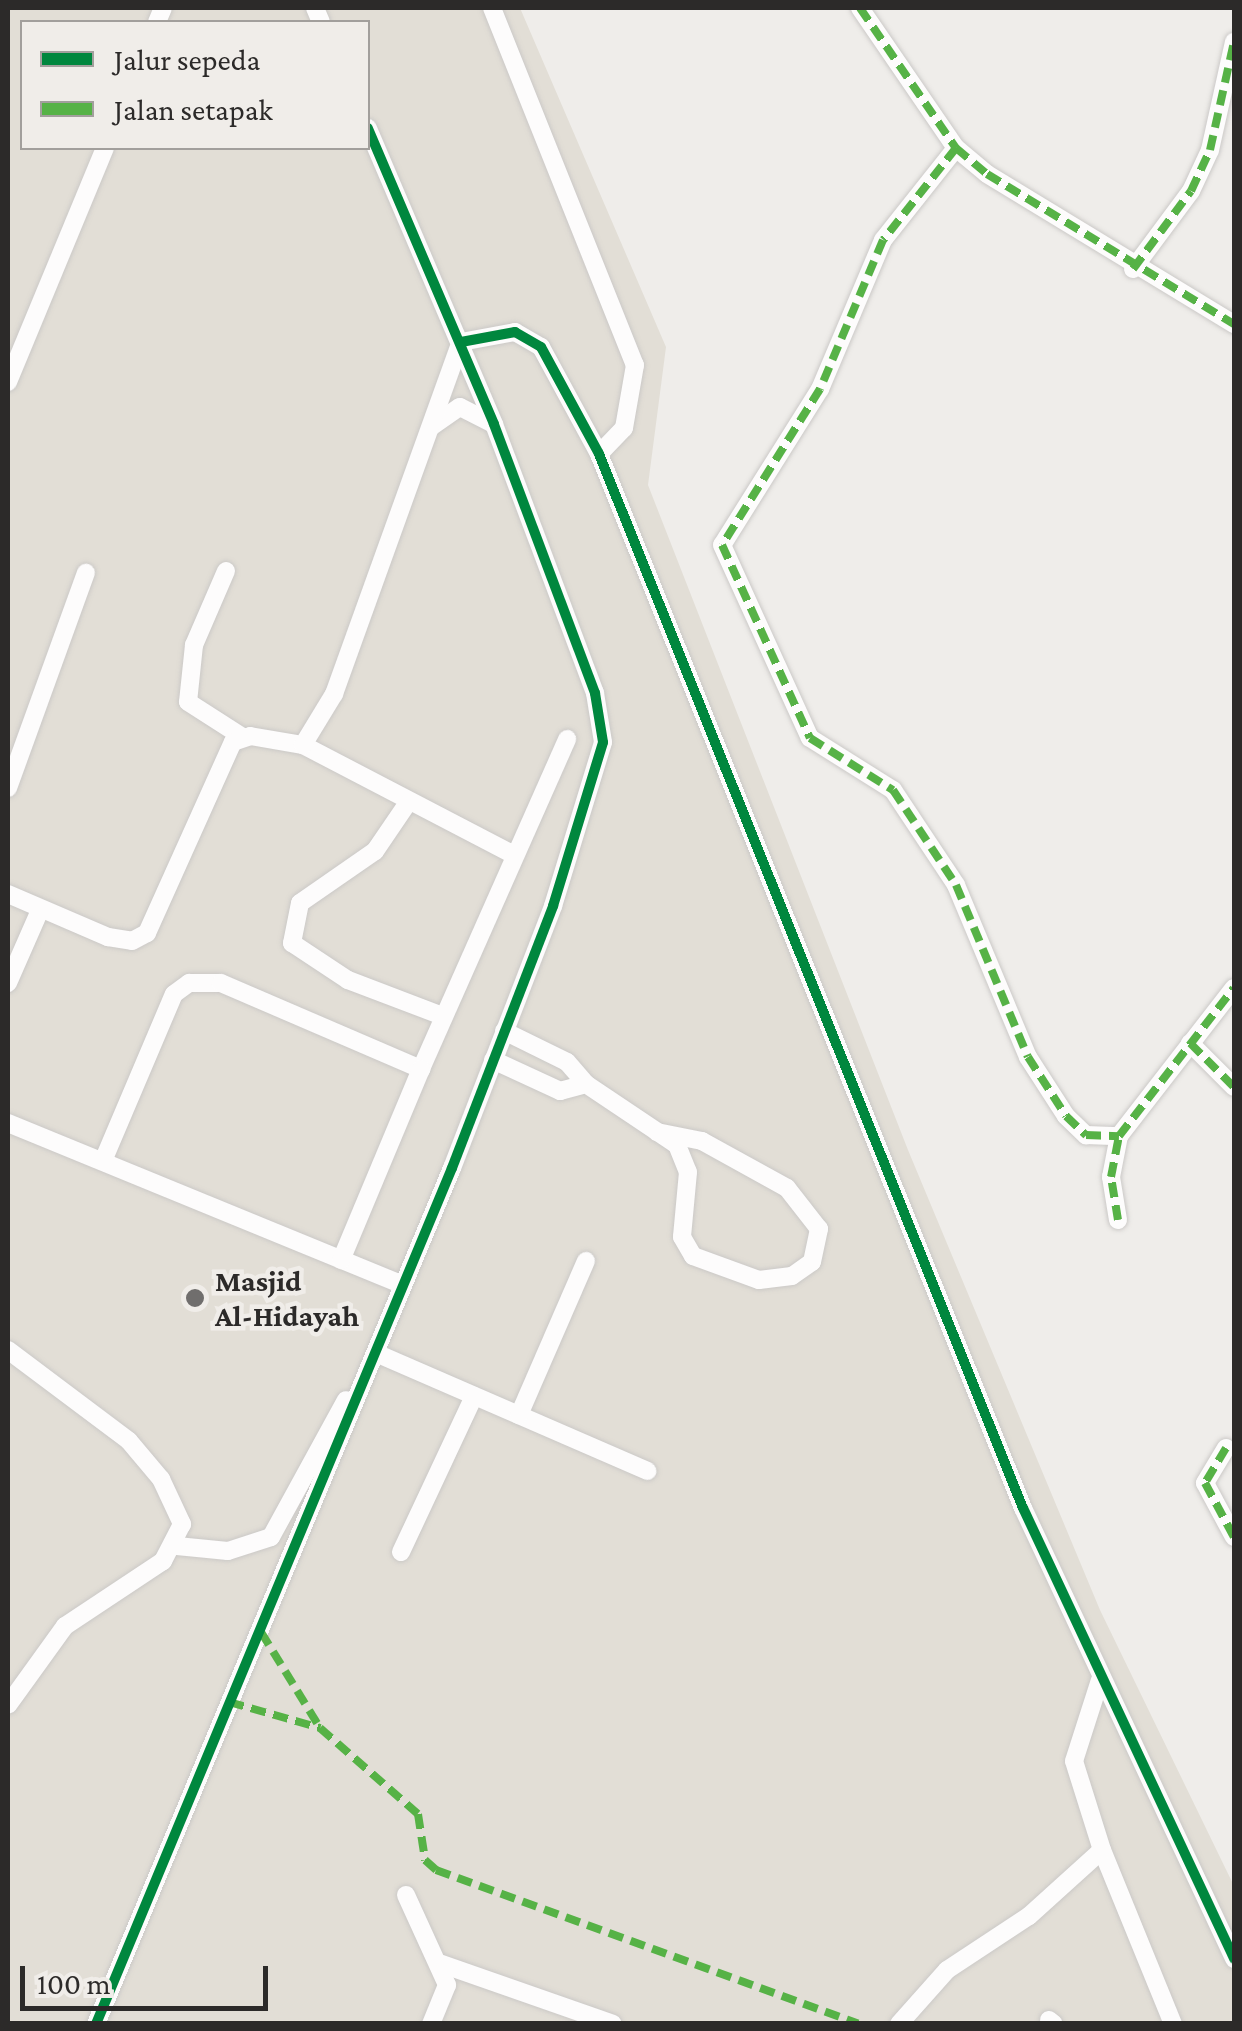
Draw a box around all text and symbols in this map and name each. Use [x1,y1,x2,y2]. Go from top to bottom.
legend [20,20,370,150]
text: Jalur sepeda [114,43,260,76]
text: Jalan setapak [114,93,273,126]
place label: Masjid Al-Hidayah [215,1263,359,1334]
marker: Masjid Al-Hidayah [184,1287,206,1309]
scale bar [25,1946,272,2008]
text: 100 m [37,1967,111,2000]

